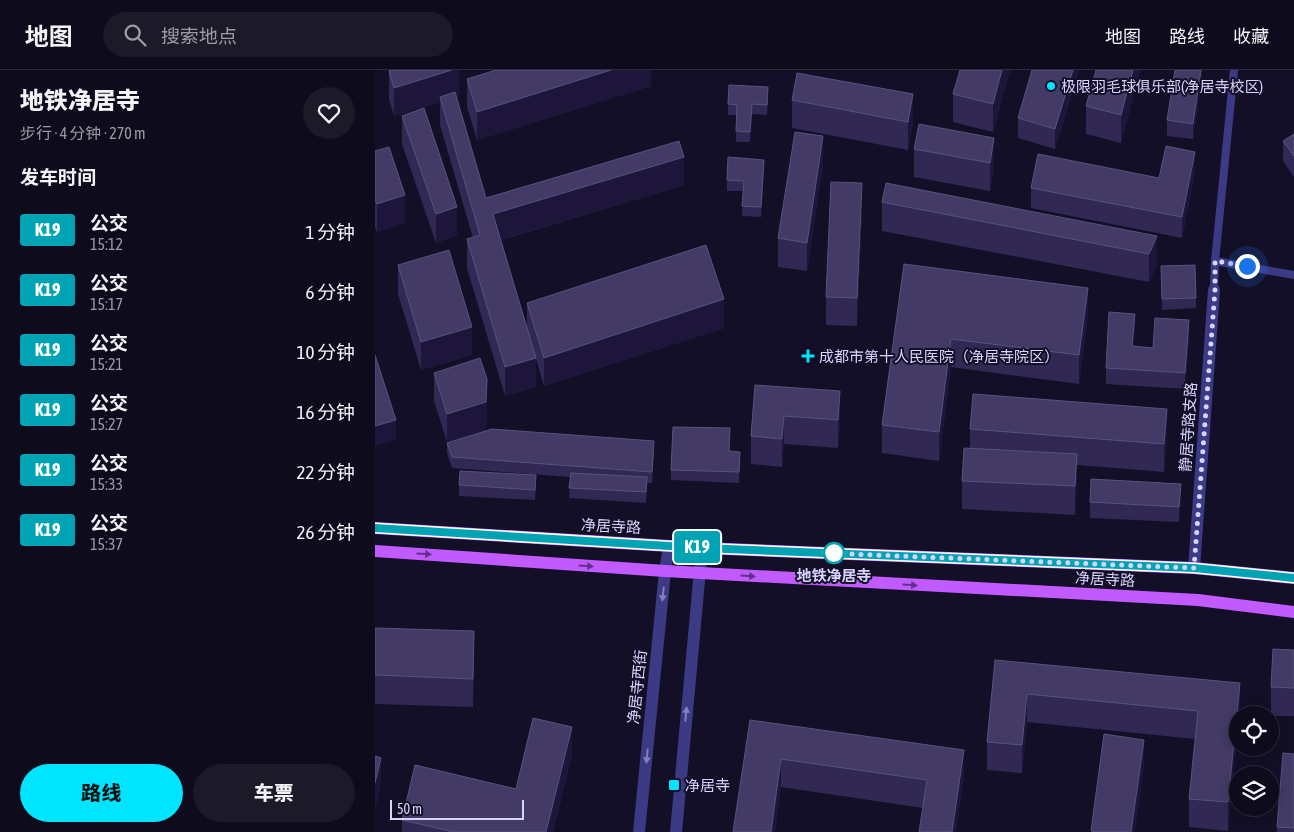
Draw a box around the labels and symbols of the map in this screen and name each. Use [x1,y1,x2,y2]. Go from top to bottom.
place label: 极限羽毛球俱乐部(净居寺校区) [1061,78,1263,95]
marker: 极限羽毛球俱乐部(净居寺校区) [1045,80,1057,92]
your location [1235,254,1260,279]
place label: 成都市第十人民医院（净居寺院区） [819,348,1059,365]
marker: 成都市第十人民医院（净居寺院区） [801,349,815,363]
street label: 静居寺路支路 [1176,382,1200,472]
street label: 净居寺路 [581,516,641,536]
line badge: K19 [668,531,726,563]
marker: 地铁净居寺 [823,542,845,564]
one-way arrow [416,551,432,559]
one-way arrow [578,562,594,570]
place label: 地铁净居寺 [796,567,872,584]
street label: 净居寺路 [1075,569,1135,589]
one-way arrow [740,572,756,580]
one-way arrow [902,581,918,589]
one-way arrow [659,586,667,602]
street label: 净居寺西街 [625,649,649,725]
one-way arrow [682,705,690,721]
one-way arrow [642,748,650,764]
place label: 净居寺 [685,777,730,794]
marker: 净居寺 [667,778,681,792]
scale bar [390,797,524,820]

